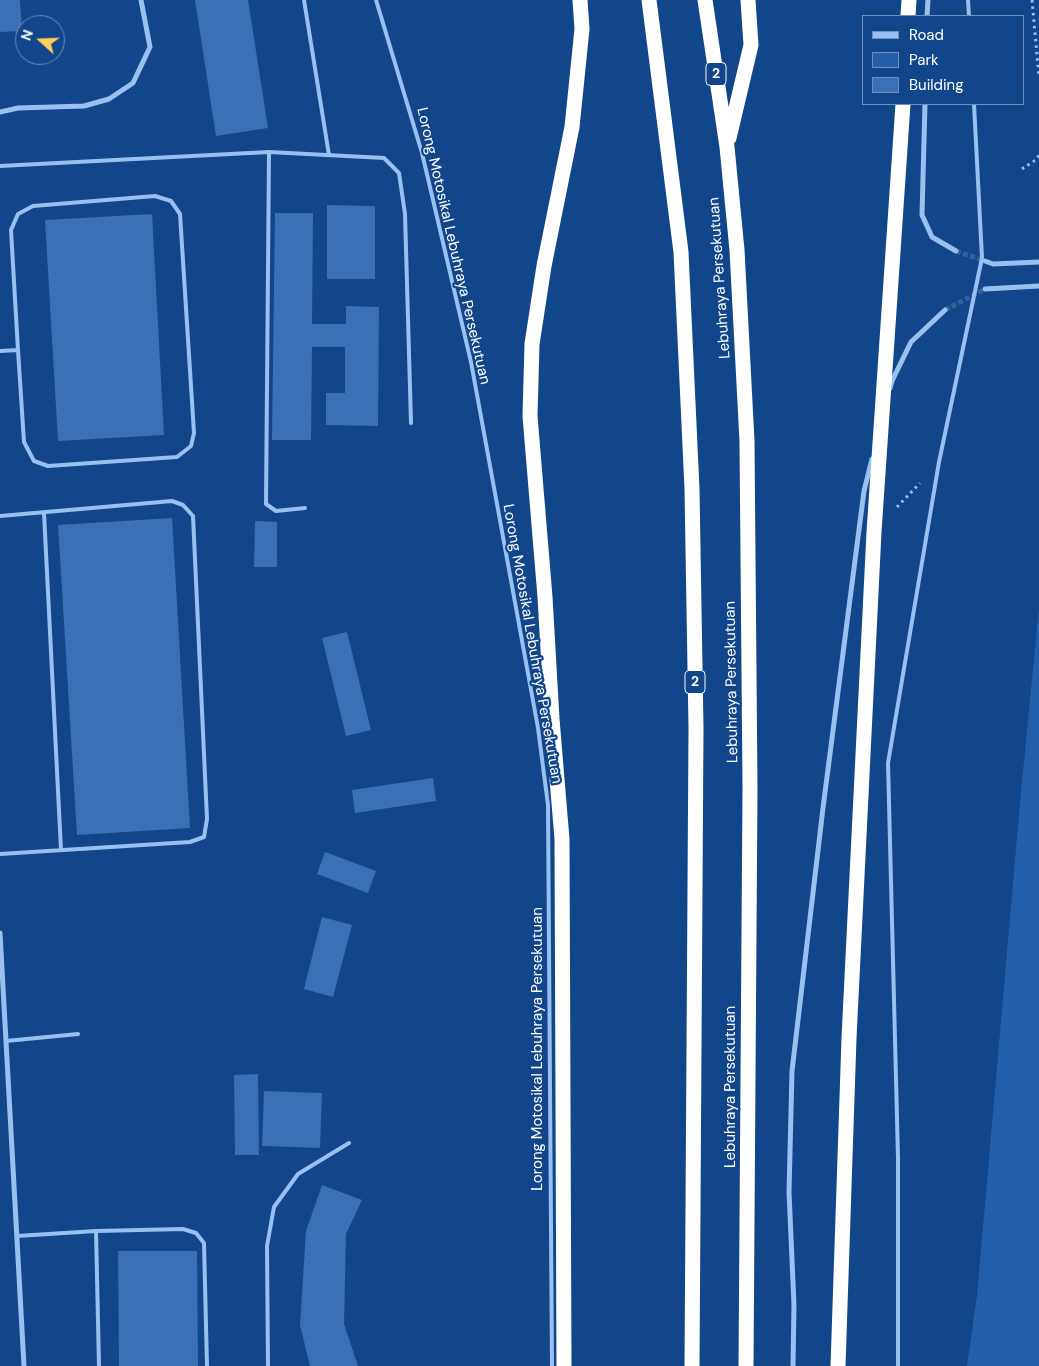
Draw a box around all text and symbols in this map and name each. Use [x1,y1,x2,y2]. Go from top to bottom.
north arrow [15,15,65,65]
legend [862,15,1024,105]
text: Road [909,25,944,45]
text: N [17,27,37,43]
text: Park [909,50,939,70]
road number: 2 [706,62,726,86]
text: Building [909,75,964,95]
street label: Lorong Motosikal Lebuhraya Persekutuan [412,106,494,386]
street label: Lebuhraya Persekutuan [705,197,735,359]
street label: Lorong Motosikal Lebuhraya Persekutuan [499,503,565,785]
street label: Lebuhraya Persekutuan [722,601,742,763]
road number: 2 [685,670,705,694]
street label: Lorong Motosikal Lebuhraya Persekutuan [529,907,547,1191]
street label: Lebuhraya Persekutuan [722,1006,740,1168]

